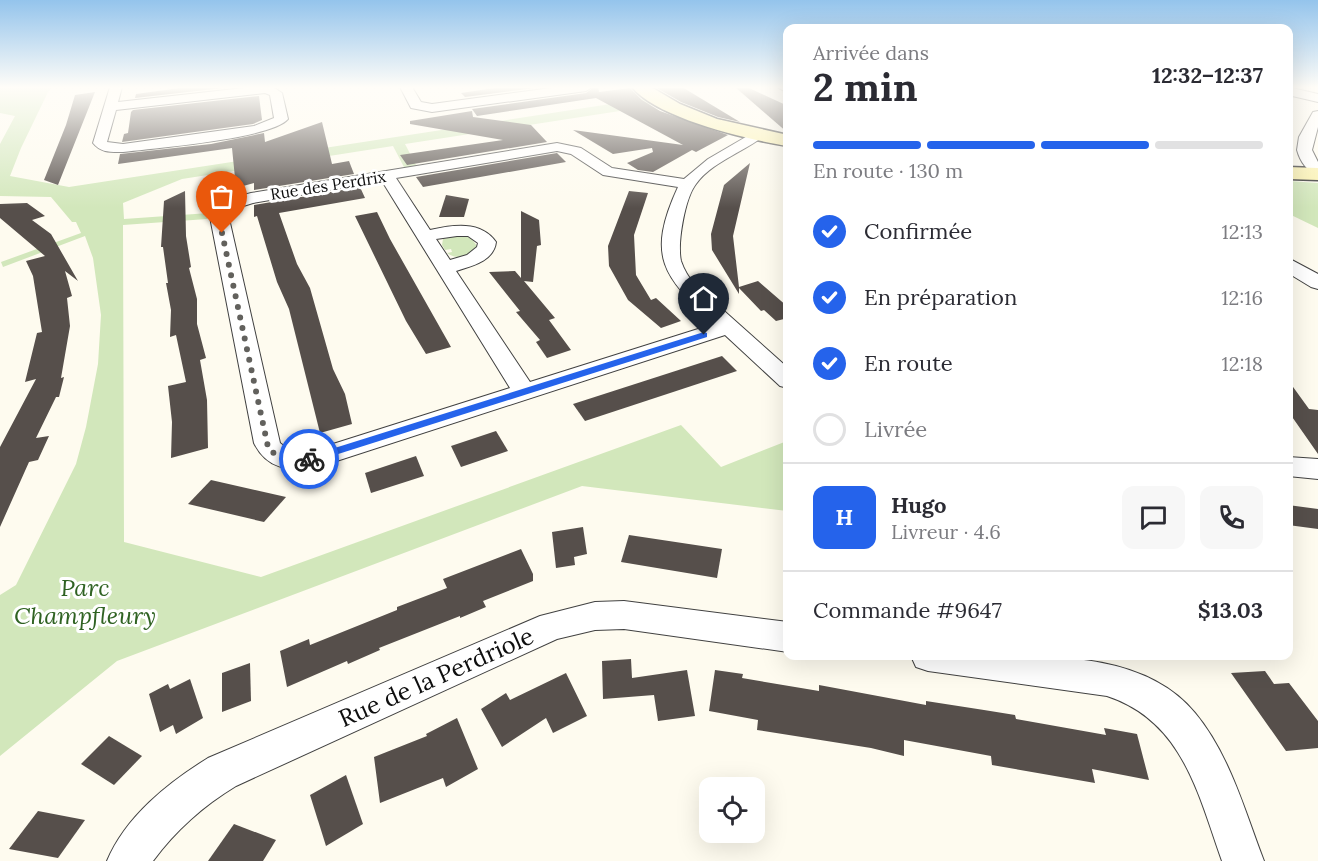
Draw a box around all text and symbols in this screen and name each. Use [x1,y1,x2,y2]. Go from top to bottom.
text: Arrivée dans [813,40,929,65]
text: 12:32–12:37 [1152,61,1263,89]
text: 2 min [813,62,918,112]
text: En route · 130 m [813,158,963,183]
street label: Rue des Perdrix [269,166,388,204]
pin [196,171,247,233]
icon: bag [205,180,238,213]
icon: check [813,215,846,248]
text: Confirmée [864,217,972,245]
text: 12:13 [1222,219,1263,244]
pin [678,273,729,335]
icon: check [813,281,846,314]
icon: home [687,282,720,315]
text: En préparation [864,283,1017,311]
text: 12:16 [1221,285,1263,310]
icon: check [813,347,846,380]
text: En route [864,349,953,377]
text: 12:18 [1221,351,1263,376]
text: Livrée [864,415,927,443]
courier [279,429,339,489]
icon: bike [293,443,326,476]
button: chat [1122,486,1185,549]
button: phone [1200,486,1263,549]
text: Hugo [891,491,946,519]
text: H [836,503,853,531]
text: Livreur · 4.6 [891,519,1001,544]
park label: Parc Champfleury [14,572,156,631]
text: Commande #9647 [813,596,1002,624]
text: $13.03 [1198,596,1263,624]
street label: Rue de la Perdriole [334,620,538,734]
map controls [699,777,765,843]
button: locate [699,777,765,843]

